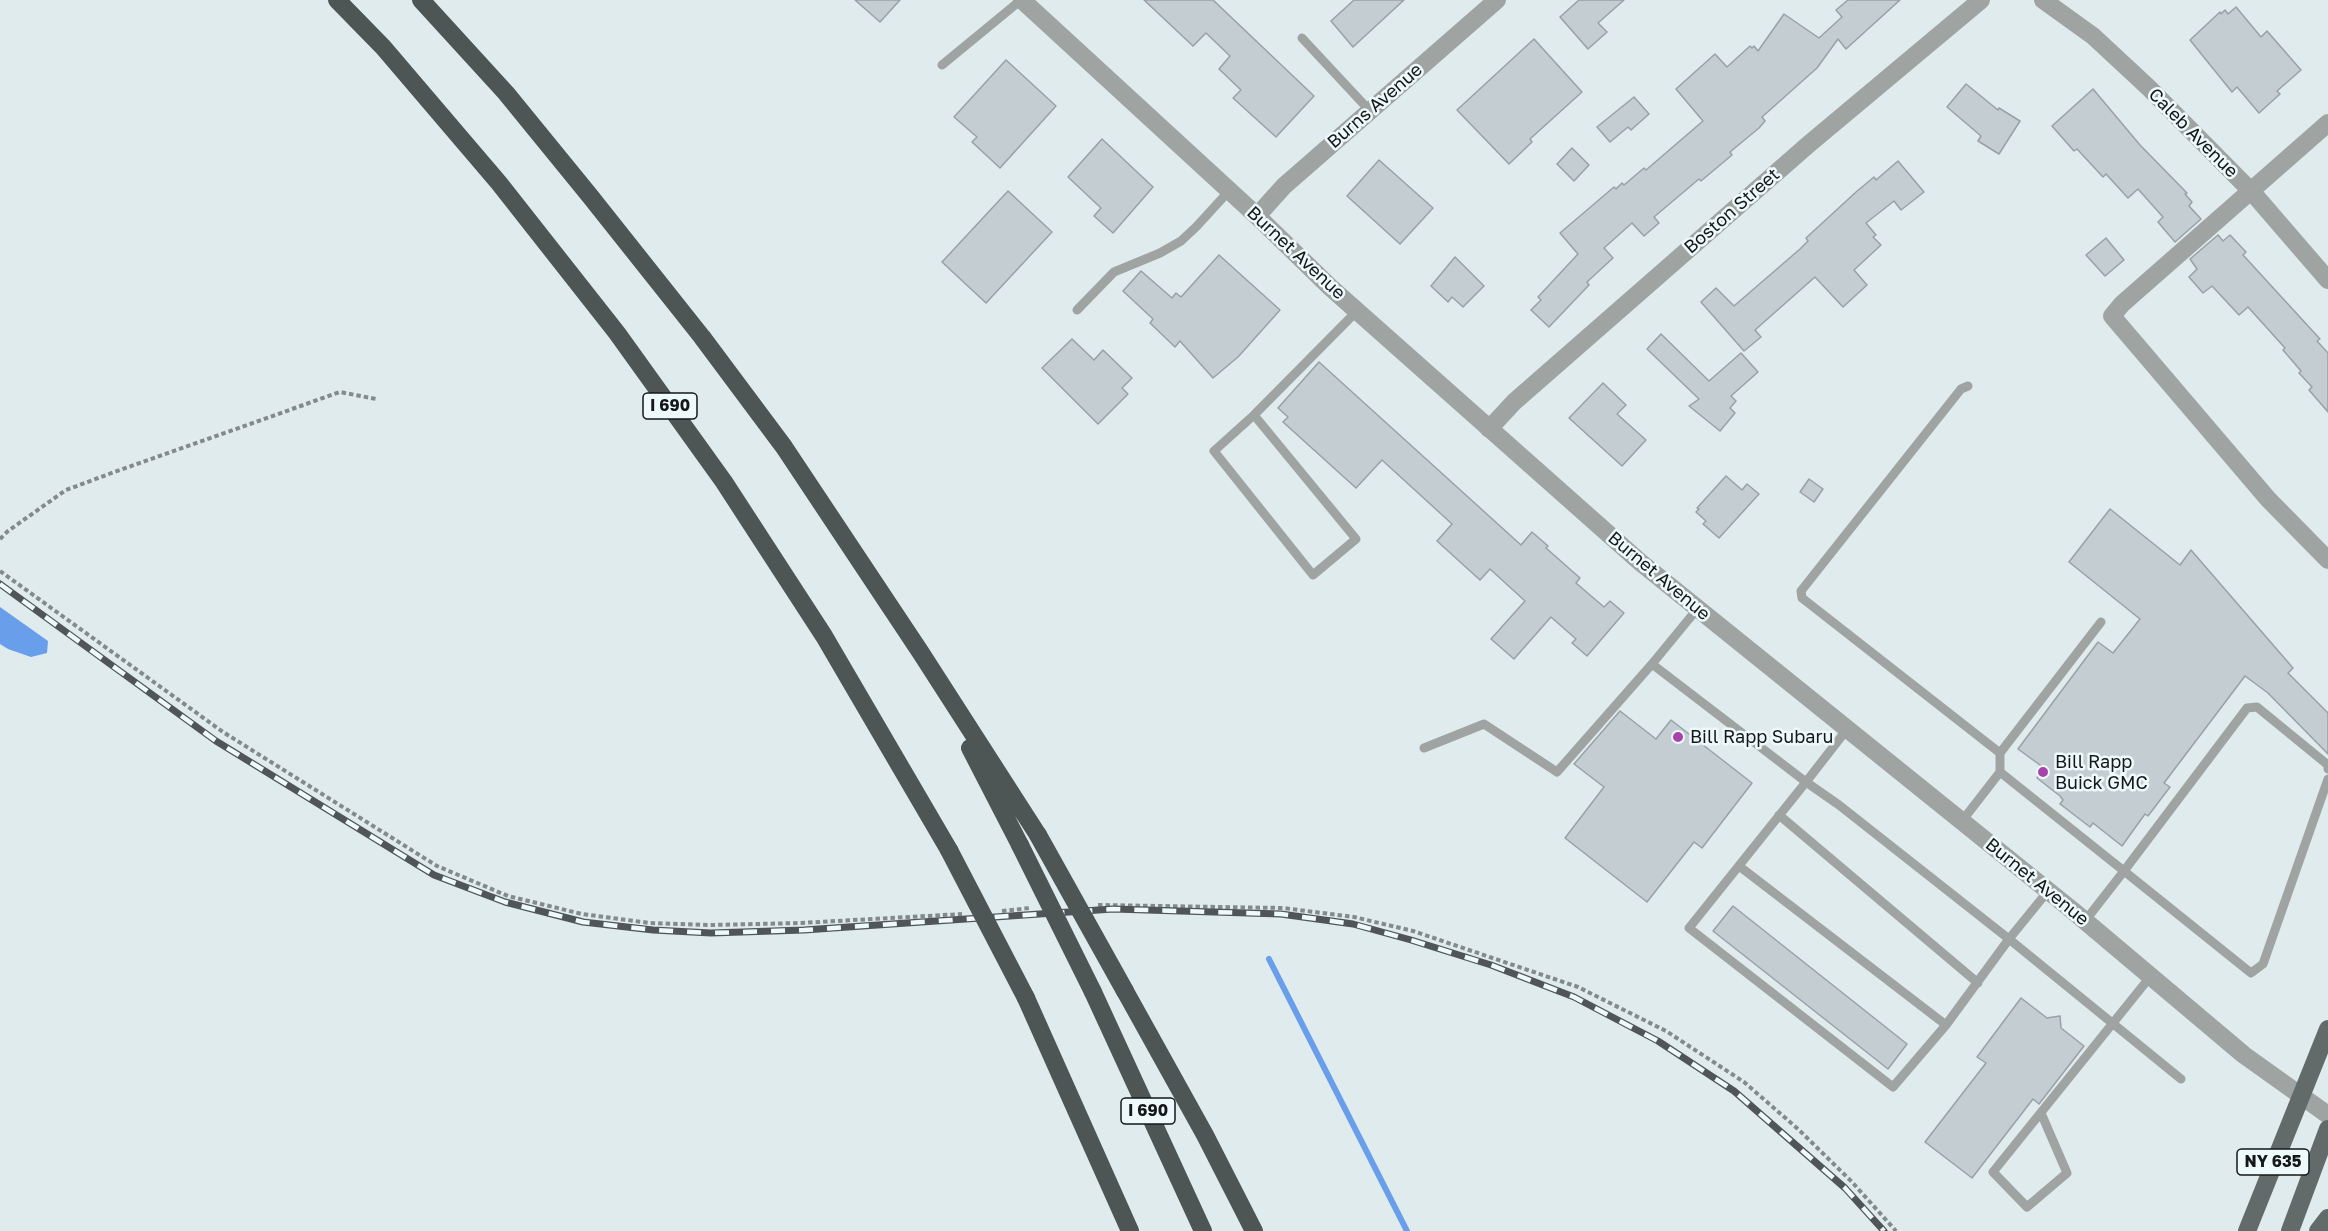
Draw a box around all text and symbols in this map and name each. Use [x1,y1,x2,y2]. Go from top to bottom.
street label: Burns Avenue [1323,59,1427,153]
street label: Caleb Avenue [2144,84,2242,182]
street label: Boston Street [1680,164,1784,258]
street label: Burnet Avenue [1242,202,1350,304]
road number: I 690 [643,393,697,419]
street label: Burnet Avenue [1604,527,1714,625]
place label: Bill Rapp Subaru [1690,726,1833,748]
marker: Bill Rapp Subaru [1671,730,1685,744]
place label: Bill Rapp Buick GMC [2055,751,2148,794]
marker: Bill Rapp Buick GMC [2036,765,2050,779]
street label: Burnet Avenue [1981,834,2093,930]
road number: I 690 [1121,1098,1175,1124]
road number: NY 635 [2237,1149,2309,1175]

